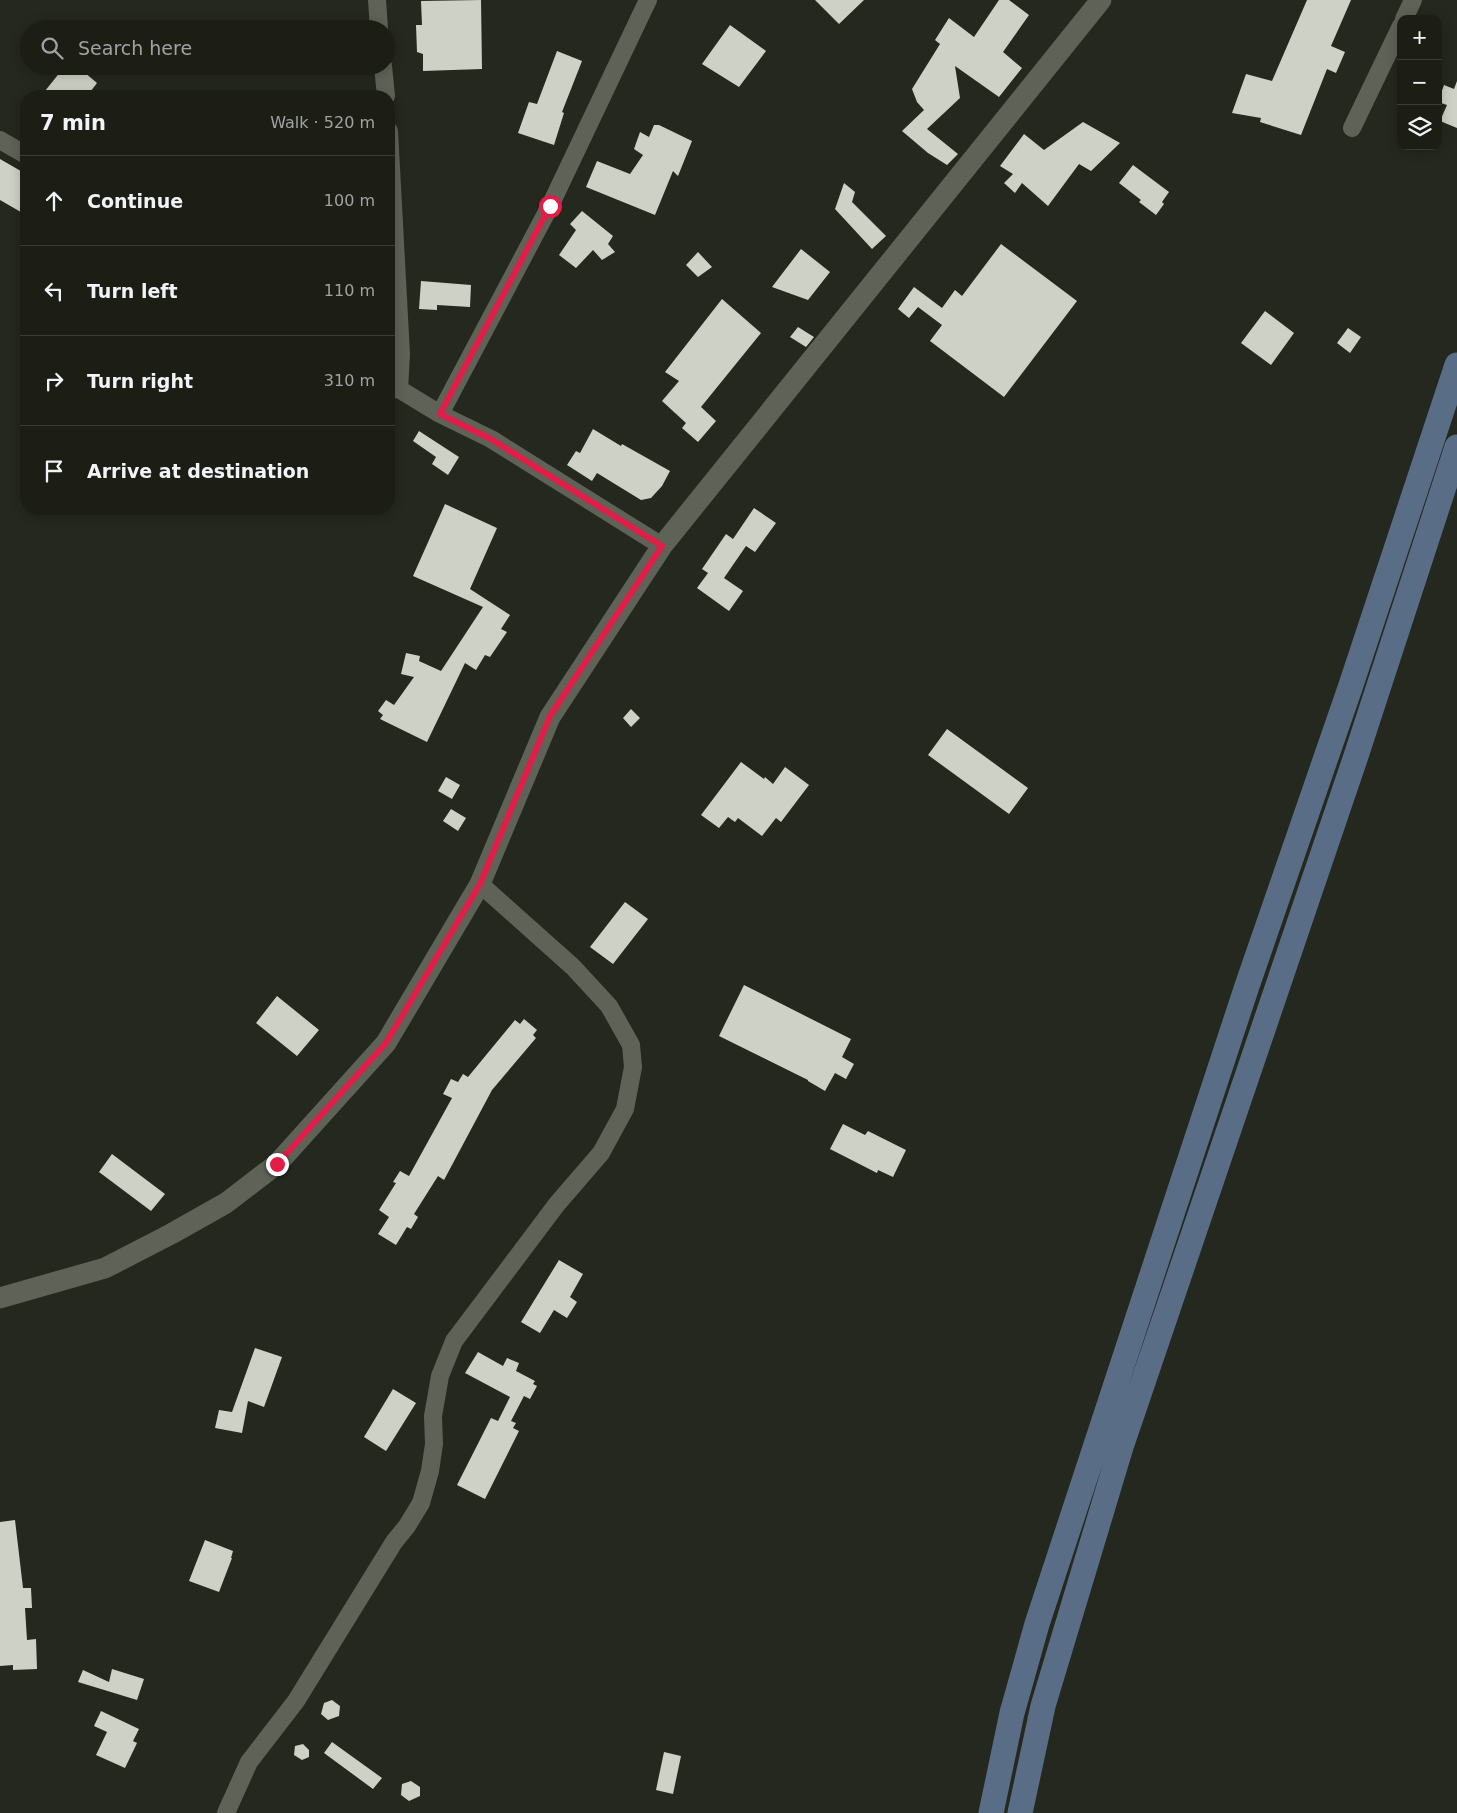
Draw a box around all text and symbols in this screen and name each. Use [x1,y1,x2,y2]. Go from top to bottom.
map controls [1397,15,1442,150]
button: + [1397,15,1442,60]
search box [20,20,395,75]
icon: search [38,34,66,62]
text: Search here [78,37,192,59]
button: − [1397,60,1442,105]
button: layers [1397,105,1442,150]
text: 7 min [40,111,106,135]
text: Walk · 520 m [270,113,375,132]
icon: ahead [40,187,68,215]
text: Continue [87,190,183,212]
text: 100 m [324,191,375,210]
route start [539,195,562,218]
icon: left [40,277,68,305]
text: Turn left [87,280,178,302]
text: 110 m [324,281,375,300]
icon: right [40,367,68,395]
text: Turn right [87,370,193,392]
text: 310 m [324,371,375,390]
icon: arrive [40,457,68,485]
text: Arrive at destination [87,460,309,482]
route end [266,1153,289,1176]

